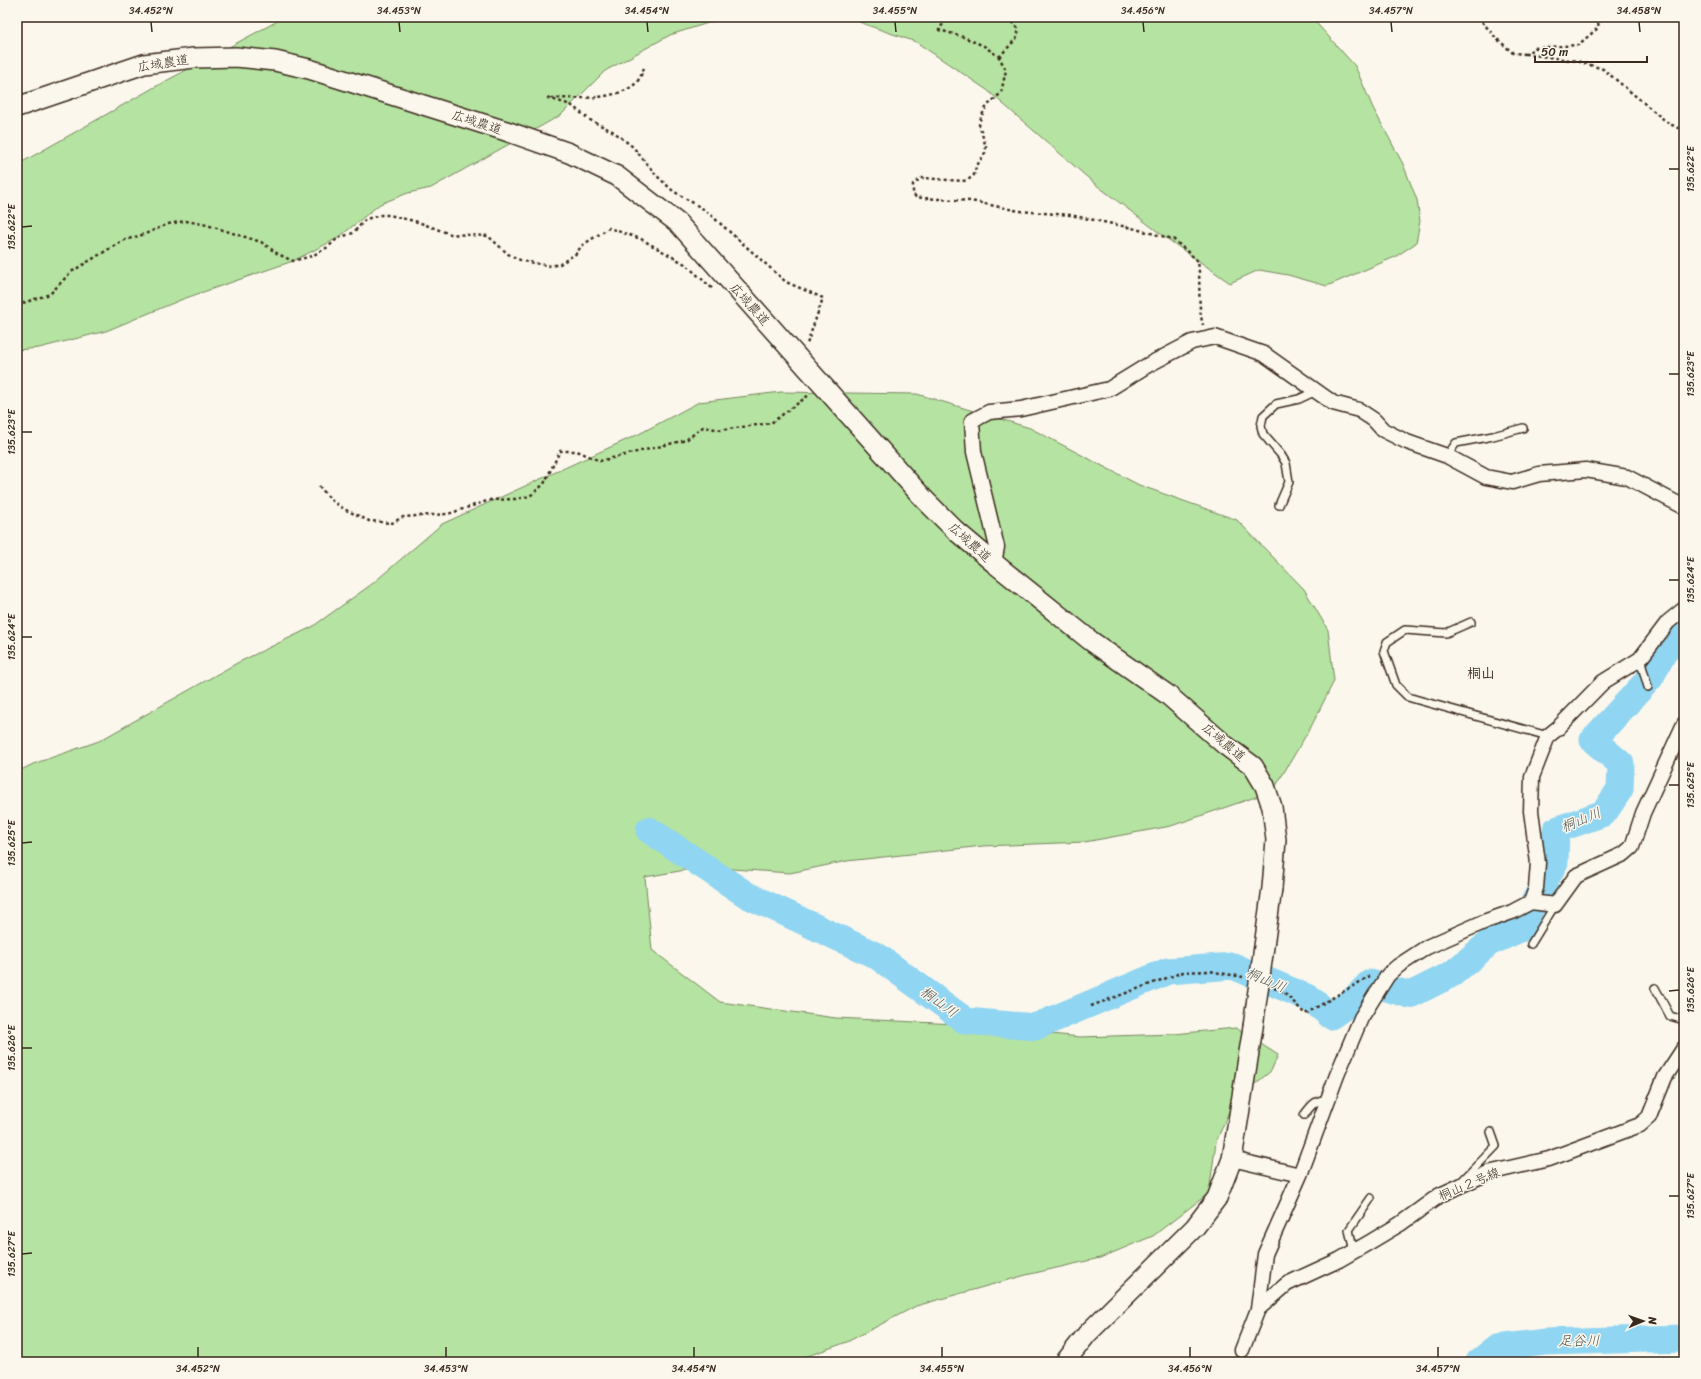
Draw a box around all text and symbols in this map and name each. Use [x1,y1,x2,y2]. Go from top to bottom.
text: 34.452°N [129,2,173,20]
text: 34.453°N [377,2,421,20]
text: 34.454°N [625,2,669,20]
text: 34.455°N [873,2,917,20]
text: 34.456°N [1121,2,1165,20]
text: 34.457°N [1369,2,1413,20]
text: 34.458°N [1617,2,1661,20]
scale bar [1535,38,1647,64]
text: 50 m [1541,41,1568,63]
street label: 広域農道 [136,48,190,78]
street label: 広域農道 [449,103,505,141]
text: 135.622°E [1682,145,1700,192]
text: 135.622°E [3,203,21,250]
street label: 広域農道 [724,277,776,331]
text: 135.623°E [1682,350,1700,397]
text: 135.623°E [3,408,21,455]
street label: 広域農道 [943,516,997,568]
text: 135.624°E [1682,555,1700,603]
text: 135.624°E [3,612,21,660]
district label: 桐山 [1467,661,1495,686]
street label: 広域農道 [1197,716,1251,768]
text: 135.625°E [1682,760,1700,808]
water label: 桐山川 [1557,800,1605,840]
text: 135.625°E [3,818,21,866]
water label: 桐山川 [1242,960,1290,1000]
text: 135.626°E [1682,966,1700,1013]
water label: 桐山川 [915,980,963,1024]
text: 135.626°E [3,1024,21,1071]
street label: 桐山２号線 [1435,1160,1504,1207]
text: 135.627°E [1682,1172,1700,1219]
text: 135.627°E [3,1230,21,1277]
north arrow [1623,1301,1663,1341]
text: N [1643,1316,1662,1325]
water label: 足谷川 [1558,1328,1600,1354]
text: 34.452°N [176,1360,220,1378]
text: 34.453°N [424,1360,468,1378]
text: 34.454°N [672,1360,716,1378]
text: 34.455°N [920,1360,964,1378]
text: 34.456°N [1168,1360,1212,1378]
text: 34.457°N [1416,1360,1460,1378]

